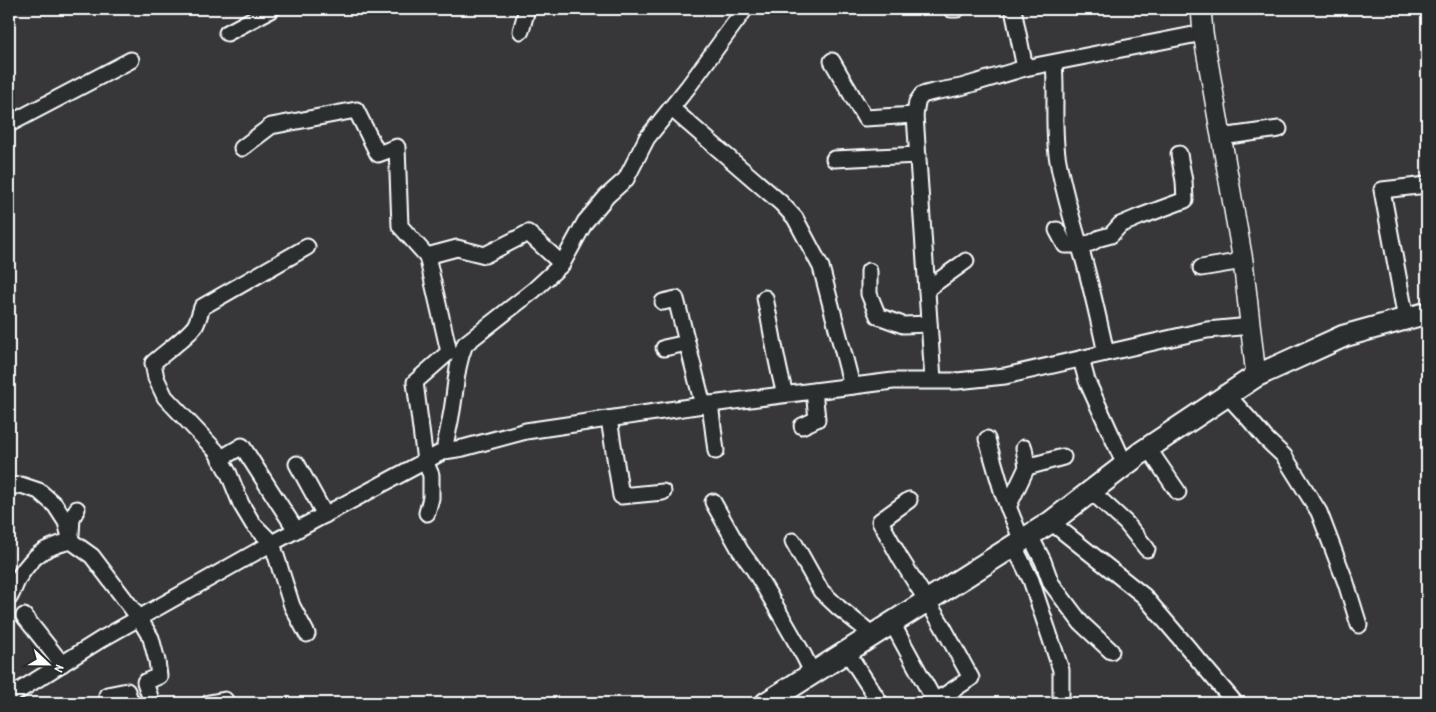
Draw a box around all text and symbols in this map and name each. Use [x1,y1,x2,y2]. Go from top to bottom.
north arrow [22,640,72,690]
text: N [48,661,69,675]

